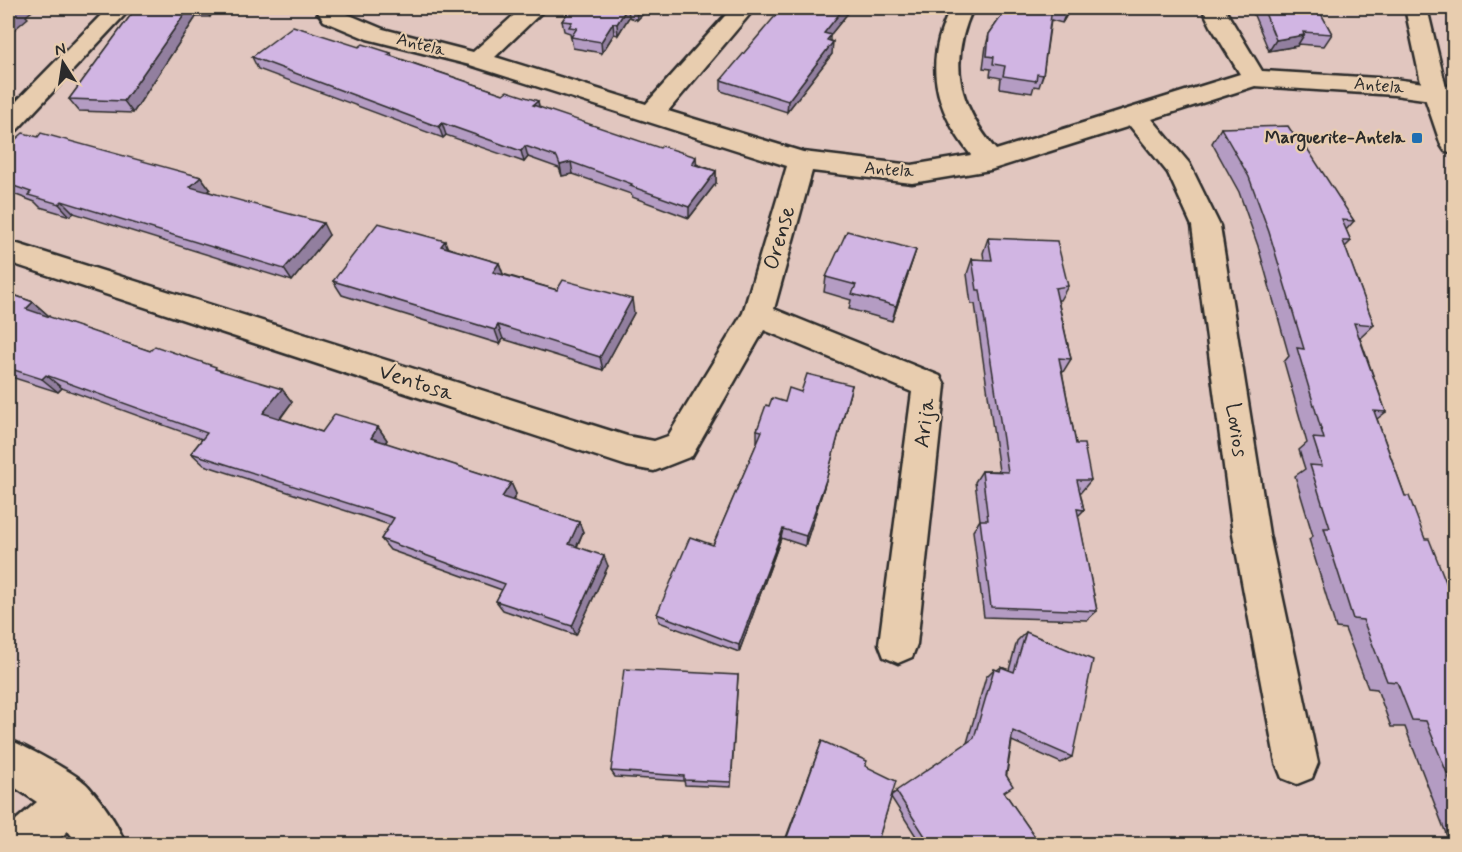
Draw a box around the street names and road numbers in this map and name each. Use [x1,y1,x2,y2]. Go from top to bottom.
street label: Antela [394,27,448,63]
street label: Antela [1353,72,1405,100]
street label: Antela [863,156,915,184]
street label: Orense [758,203,802,273]
street label: Ventosa [375,358,458,408]
street label: Arija [908,396,943,450]
street label: Lovios [1218,401,1254,459]

